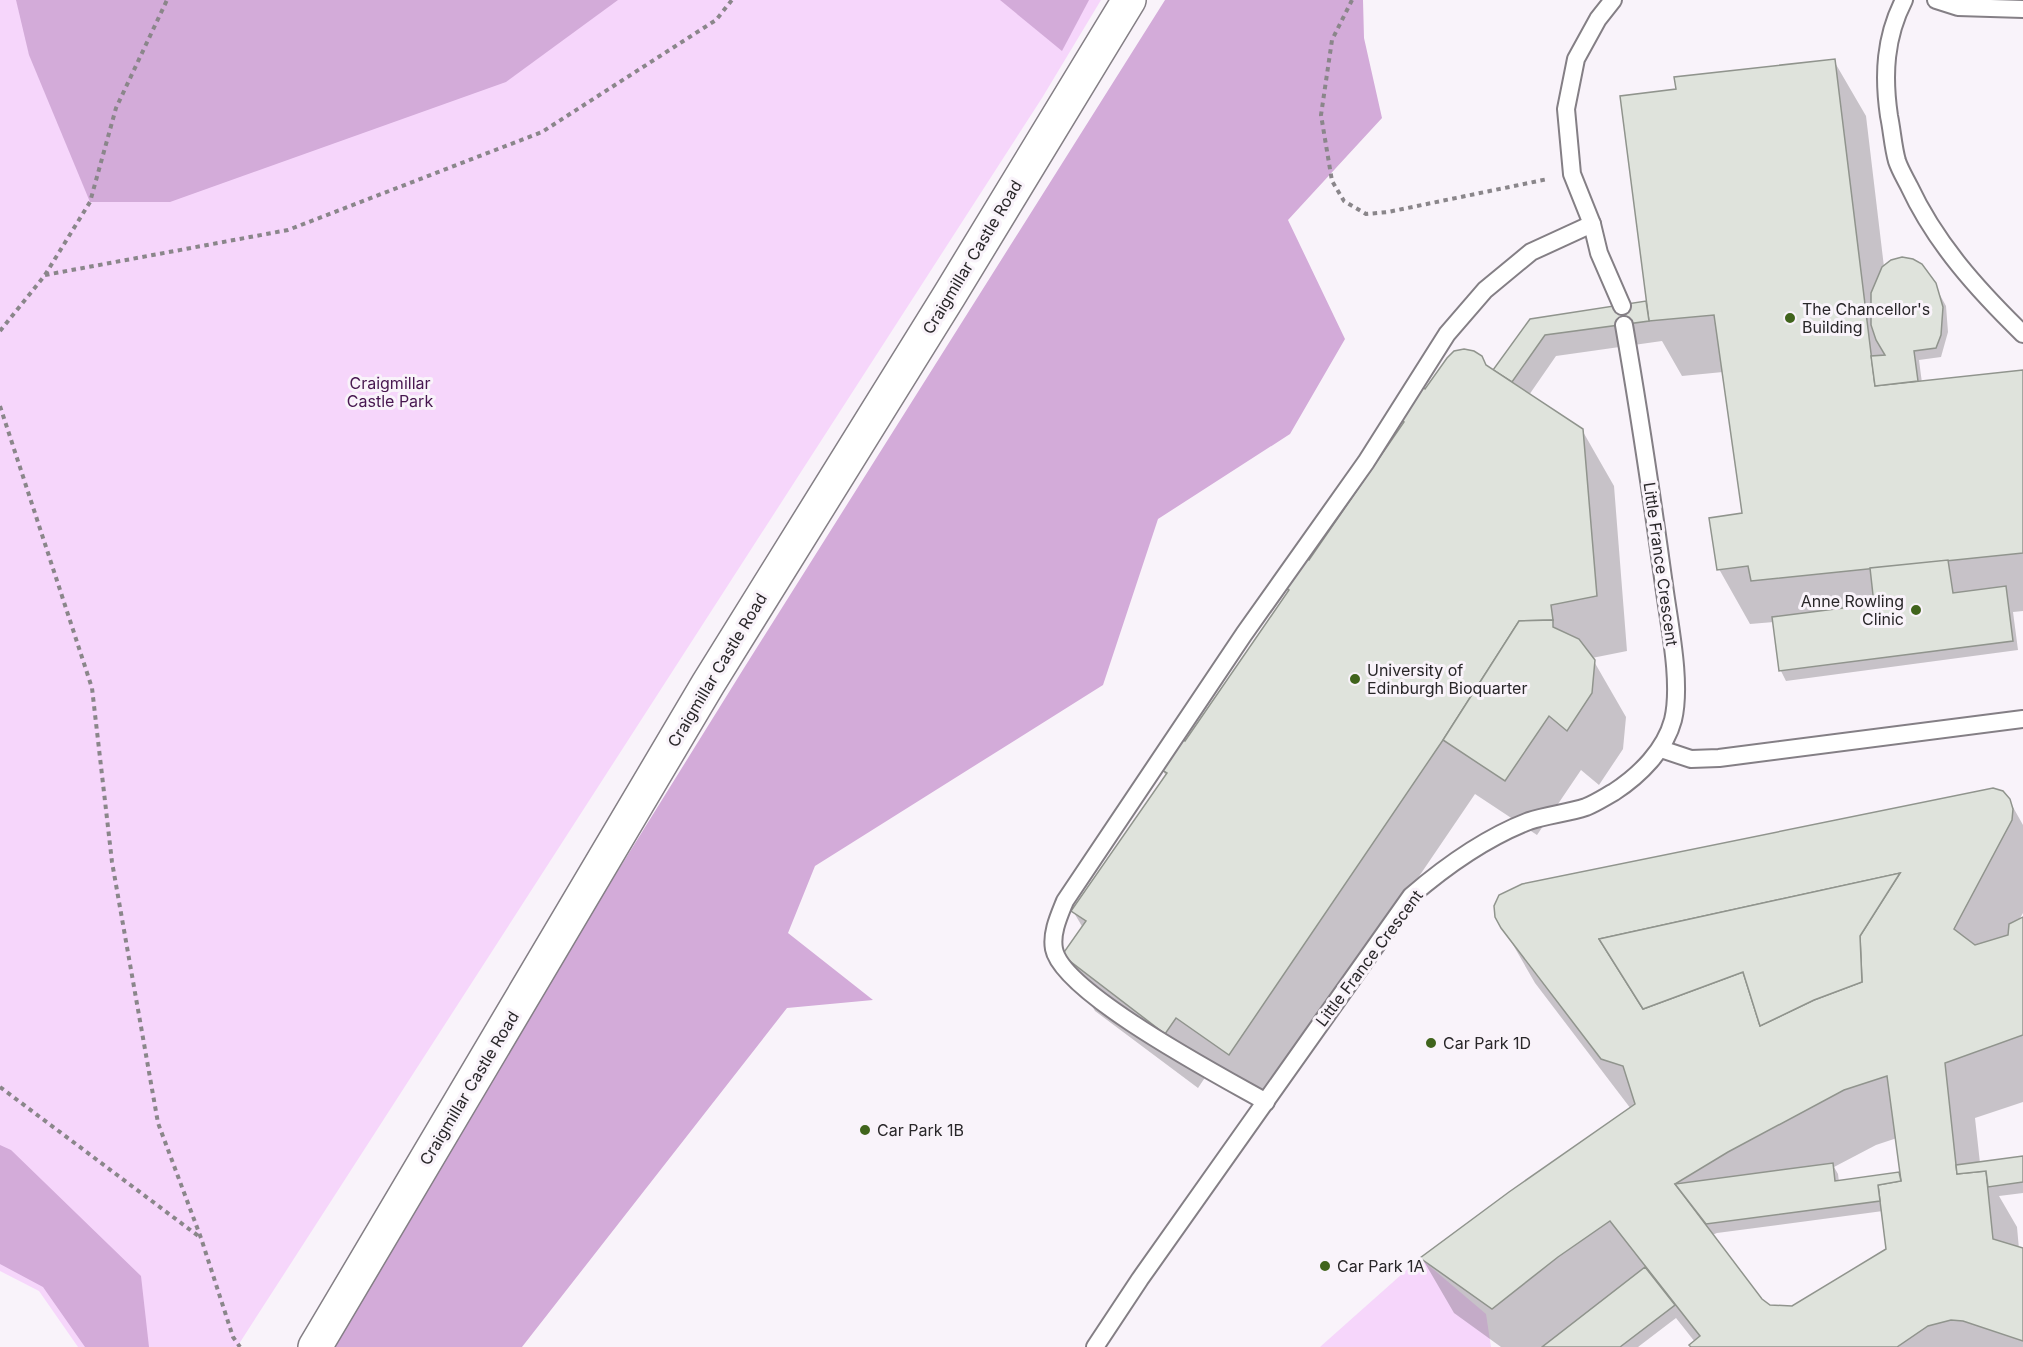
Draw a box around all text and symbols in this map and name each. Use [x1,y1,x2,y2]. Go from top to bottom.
street label: Craigmillar Castle Road [918,176,1026,338]
place label: The Chancellor's Building [1802,299,1930,337]
marker: The Chancellor's Building [1783,311,1797,325]
park label: Craigmillar Castle Park [347,373,433,411]
street label: Little France Crescent [1640,481,1682,647]
street label: Craigmillar Castle Road [663,589,771,751]
place label: Anne Rowling Clinic [1801,591,1904,629]
marker: Anne Rowling Clinic [1909,603,1923,617]
place label: University of Edinburgh Bioquarter [1367,660,1527,698]
marker: University of Edinburgh Bioquarter [1348,672,1362,686]
street label: Little France Crescent [1311,886,1427,1030]
street label: Craigmillar Castle Road [415,1007,523,1169]
place label: Car Park 1D [1443,1033,1531,1053]
marker: Car Park 1D [1424,1036,1438,1050]
place label: Car Park 1B [877,1120,964,1140]
marker: Car Park 1B [858,1123,872,1137]
place label: Car Park 1A [1337,1256,1425,1276]
marker: Car Park 1A [1318,1259,1332,1273]

